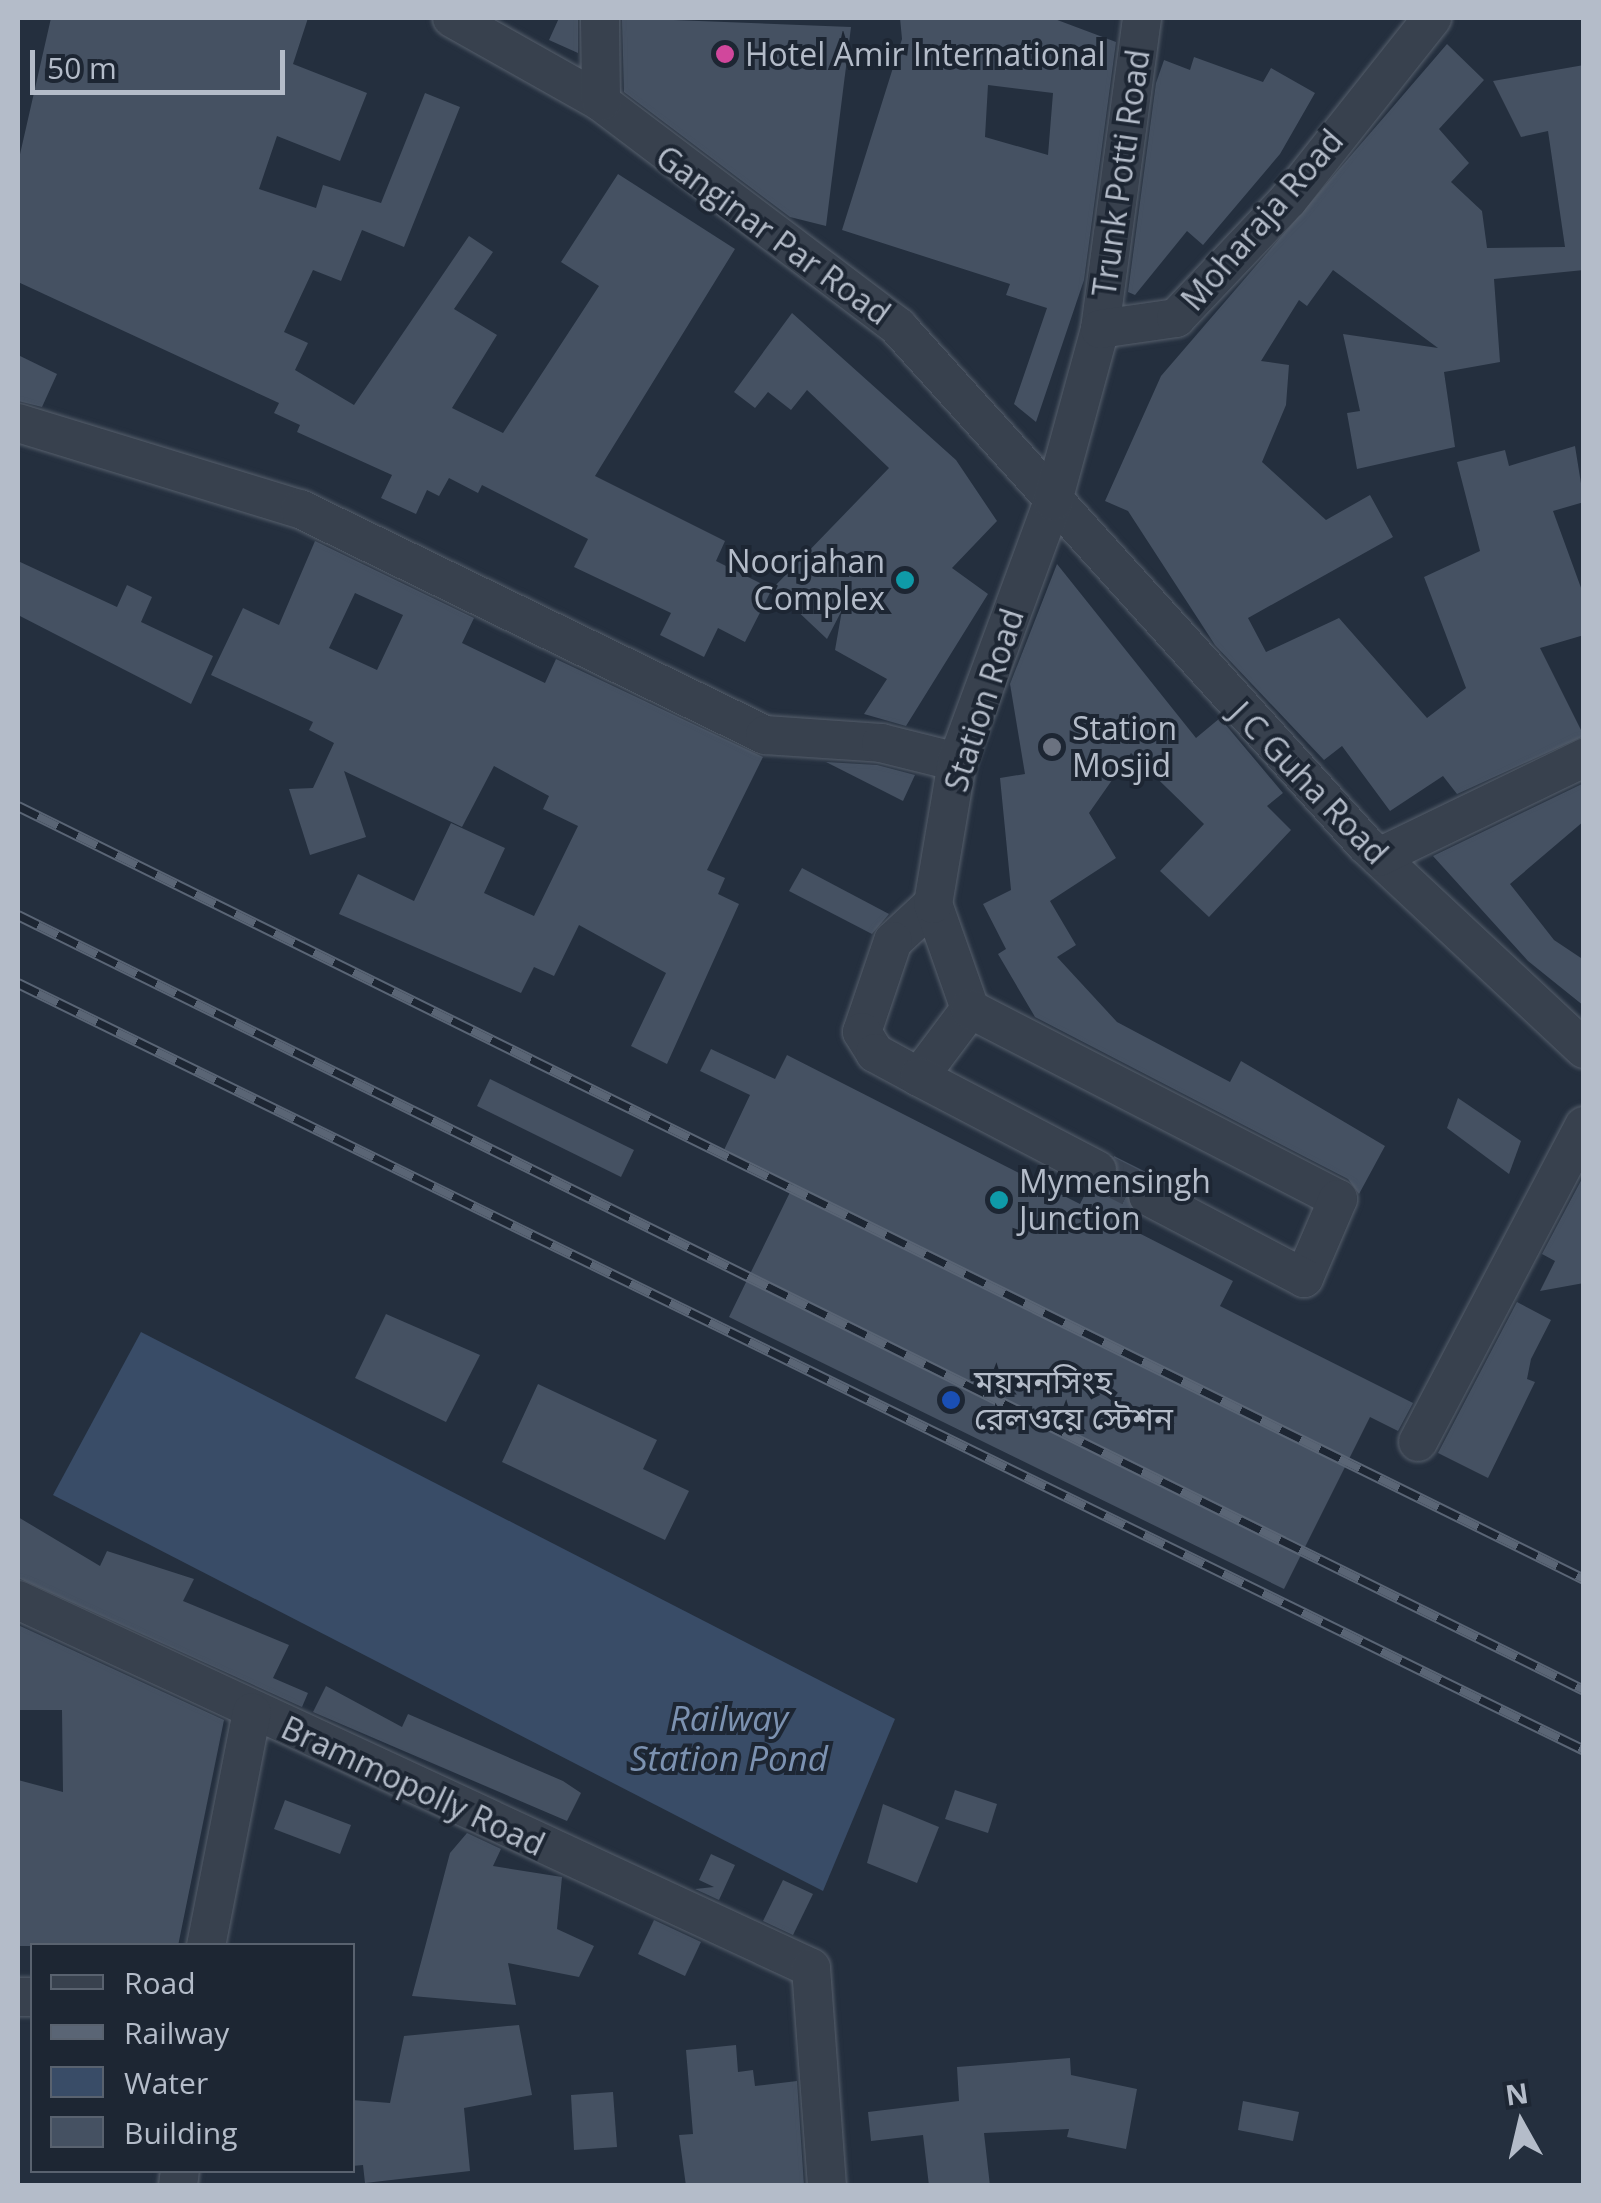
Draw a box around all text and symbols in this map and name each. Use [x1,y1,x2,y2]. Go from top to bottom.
scale bar [35,30,290,92]
place label: Hotel Amir International [745,35,1106,73]
marker: Hotel Amir International [714,43,736,65]
text: 50 m [47,47,117,88]
street label: Trunk Potti Road [1085,47,1157,299]
street label: Moharaja Road [1173,122,1351,318]
street label: Ganginar Par Road [649,137,897,333]
place label: Noorjahan Complex [726,543,885,618]
marker: Noorjahan Complex [894,569,916,591]
street label: Station Road [936,604,1032,796]
street label: J C Guha Road [1222,694,1396,872]
place label: Station Mosjid [1072,710,1177,785]
marker: Station Mosjid [1041,736,1063,758]
place label: Mymensingh Junction [1019,1163,1211,1238]
marker: Mymensingh Junction [988,1189,1010,1211]
place label: ময়মনসিংহ রেলওয়ে স্টেশন [974,1363,1173,1438]
marker: ময়মনসিংহ রেলওয়ে স্টেশন [938,1387,964,1413]
water label: Railway Station Pond [630,1697,828,1779]
street label: Brammopolly Road [275,1708,551,1864]
legend [30,1943,355,2173]
text: Road [124,1962,196,2003]
text: Railway [124,2012,229,2053]
text: Water [124,2062,208,2103]
north arrow [1471,2073,1571,2173]
text: N [1503,2073,1531,2114]
text: Building [124,2112,238,2153]

